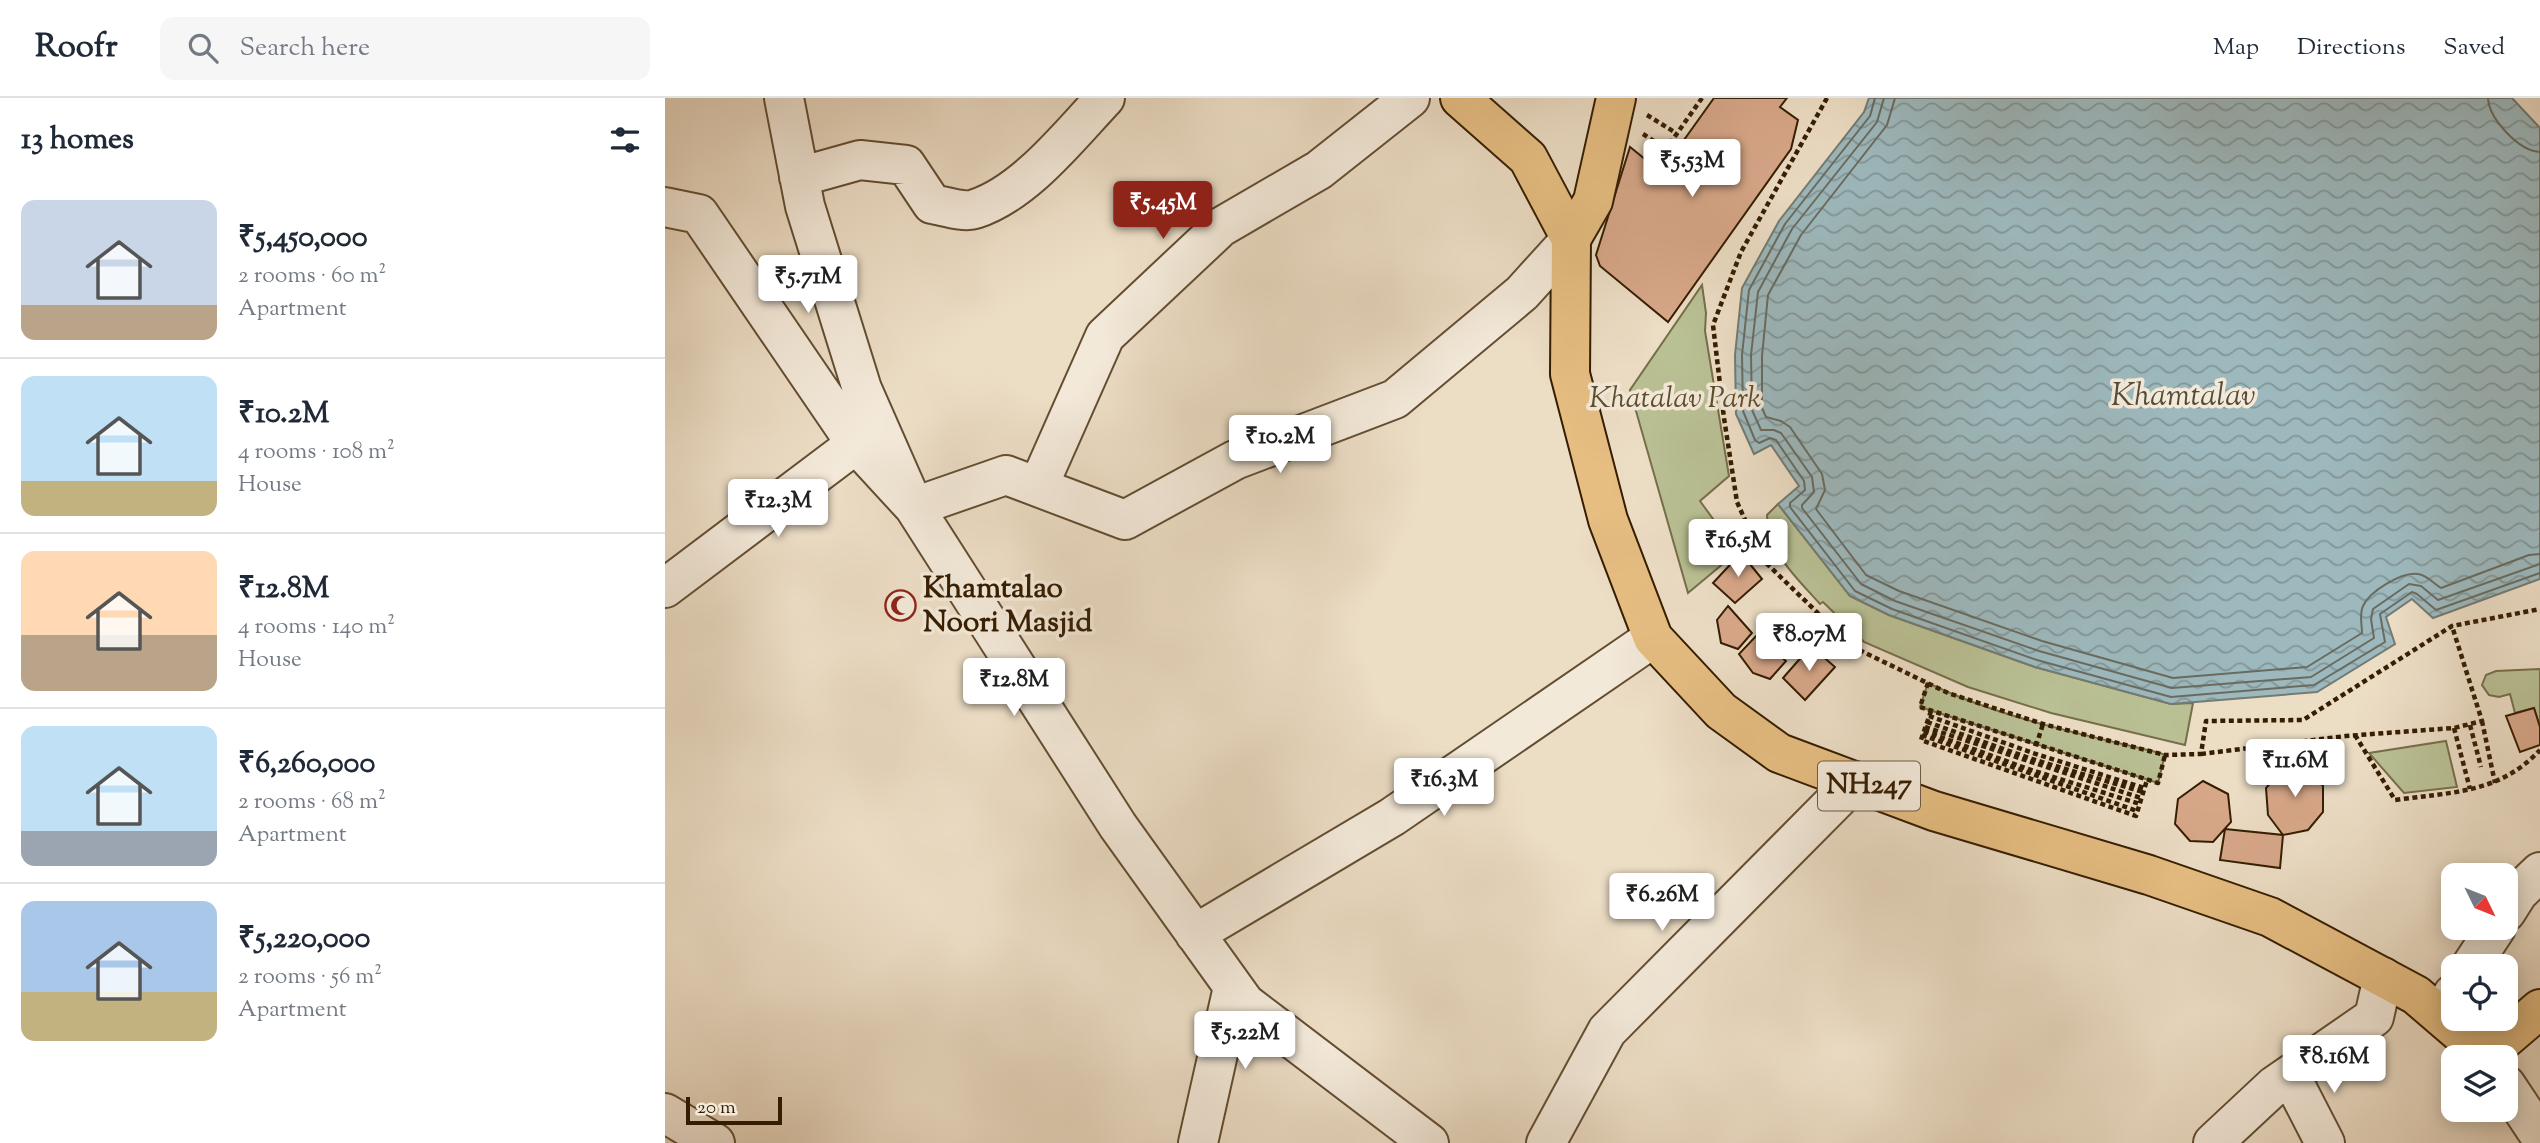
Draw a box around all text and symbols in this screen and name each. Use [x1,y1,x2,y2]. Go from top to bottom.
search box [160,17,650,80]
text: Roofr [35,24,118,72]
icon: search [184,29,222,67]
text: Search here [240,30,370,67]
text: Map [2213,31,2259,65]
text: Directions [2297,31,2405,65]
text: Saved [2443,31,2505,65]
text: 13 homes [21,119,134,162]
icon: filters [606,121,644,159]
pin: ₹5.53M [1635,140,1749,199]
text: ₹5.53M [1659,145,1725,178]
pin: ₹5.45M [1106,181,1220,241]
text: ₹5.45M [1129,187,1197,220]
text: ₹5,450,000 [238,217,368,260]
icon: home [77,228,161,312]
pin: ₹5.71M [751,256,865,315]
text: 2 rooms · 60 m² [238,260,386,293]
text: ₹5.71M [774,261,842,294]
text: Apartment [238,293,347,326]
water label: Khamtalav [2111,374,2255,420]
park label: Khatalav Park [1589,378,1761,421]
text: ₹10.2M [238,393,329,436]
icon: home [77,404,161,488]
pin: ₹10.2M [1223,416,1337,475]
text: ₹10.2M [1245,421,1315,454]
text: 4 rooms · 108 m² [238,436,395,469]
text: House [238,469,302,502]
pin: ₹12.3M [721,480,835,539]
text: ₹12.3M [744,485,812,518]
pin: ₹16.5M [1681,519,1795,579]
text: ₹16.5M [1705,525,1771,558]
text: ₹12.8M [238,568,329,611]
place label: Khamtalao Noori Masjid [923,568,1092,645]
icon: home [77,579,161,663]
mosque icon: Khamtalao Noori Masjid [883,589,917,623]
text: 4 rooms · 140 m² [238,611,395,644]
pin: ₹8.07M [1752,614,1866,673]
text: ₹8.07M [1772,619,1846,652]
text: House [238,644,302,677]
pin: ₹12.8M [957,658,1071,718]
text: ₹12.8M [979,664,1049,697]
pin: ₹11.6M [2238,740,2352,799]
text: ₹6,260,000 [238,743,375,786]
text: ₹11.6M [2262,745,2328,778]
icon: home [77,754,161,838]
pin: ₹16.3M [1387,758,1501,818]
road number: NH247 [1818,762,1920,810]
text: ₹16.3M [1410,764,1478,797]
text: 2 rooms · 68 m² [238,786,386,819]
text: Apartment [238,819,347,852]
north arrow [2441,863,2518,940]
map controls [2441,863,2518,1122]
pin: ₹6.26M [1605,874,1719,933]
text: ₹6.26M [1625,879,1699,912]
text: ₹5,220,000 [238,918,370,961]
icon: home [77,929,161,1013]
button: locate [2441,954,2518,1031]
text: 2 rooms · 56 m² [238,961,382,994]
text: Apartment [238,994,347,1027]
pin: ₹5.22M [1188,1012,1302,1071]
text: ₹5.22M [1210,1017,1280,1050]
pin: ₹8.16M [2277,1035,2391,1095]
text: ₹8.16M [2299,1041,2369,1074]
button: layers [2441,1045,2518,1122]
scale bar [686,1094,782,1126]
text: 20 m [697,1095,736,1122]

